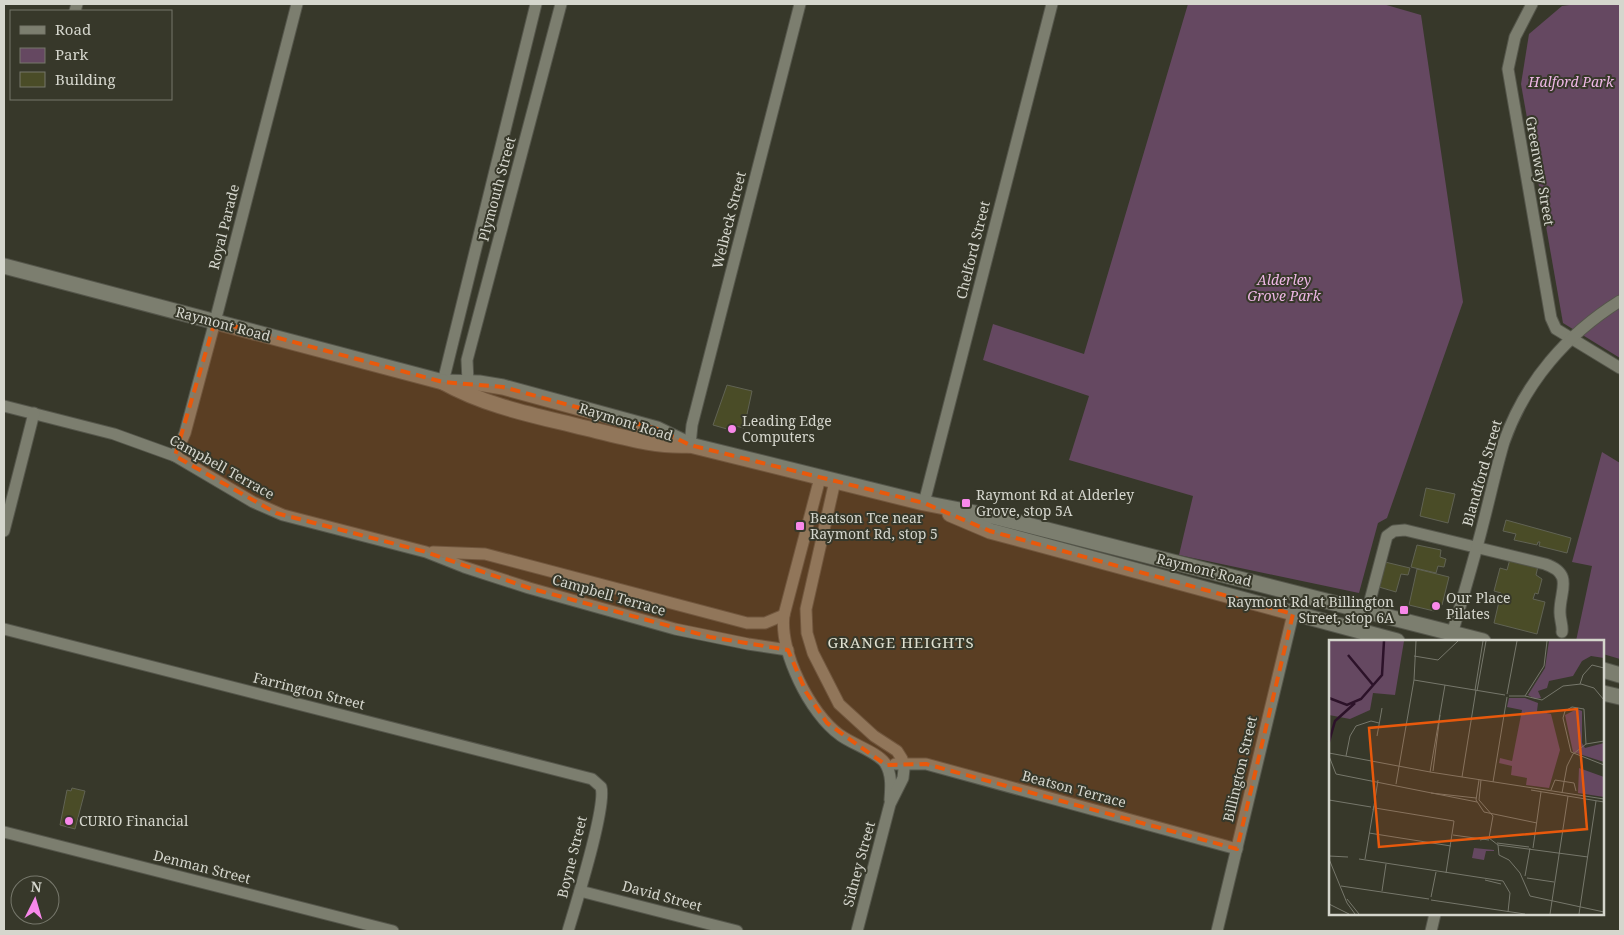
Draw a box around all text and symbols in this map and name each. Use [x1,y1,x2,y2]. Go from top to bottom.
legend [10,10,172,100]
text: Road [55,19,91,39]
text: Park [55,44,89,64]
text: Building [55,69,116,89]
park label: Halford Park [1527,72,1615,91]
street label: Greenway Street [1522,115,1559,227]
street label: Plymouth Street [473,134,520,243]
street label: Welbeck Street [707,169,750,270]
street label: Royal Parade [204,182,243,272]
street label: Chelford Street [951,199,994,301]
park label: Alderley Grove Park [1247,270,1322,305]
street label: Raymont Road [174,302,273,345]
street label: Raymont Road [577,398,676,445]
place label: Leading Edge Computers [742,411,832,446]
street label: Blandford Street [1457,417,1506,528]
marker: Leading Edge Computers [726,423,738,435]
street label: Campbell Terrace [166,430,278,503]
place label: Raymont Rd at Alderley Grove, stop 5A [976,485,1134,520]
marker: Raymont Rd at Alderley Grove, stop 5A [960,497,972,509]
place label: Beatson Tce near Raymont Rd, stop 5 [810,508,938,543]
marker: Beatson Tce near Raymont Rd, stop 5 [794,520,806,532]
street label: Raymont Road [1155,549,1254,591]
street label: Campbell Terrace [550,569,668,620]
place label: Our Place Pilates [1446,588,1511,623]
place label: Raymont Rd at Billington Street, stop 6A [1227,592,1394,627]
marker: Our Place Pilates [1430,600,1442,612]
marker: Raymont Rd at Billington Street, stop 6A [1398,604,1410,616]
district label: GRANGE HEIGHTS [827,632,975,652]
inset map [1329,640,1604,915]
street label: Farrington Street [251,667,367,714]
street label: Billington Street [1218,714,1261,824]
street label: Beatson Terrace [1020,765,1128,812]
place label: CURIO Financial [79,811,189,830]
street label: Boyne Street [552,814,591,900]
marker: CURIO Financial [63,815,75,827]
street label: Sidney Street [838,819,879,909]
street label: Denman Street [152,845,253,888]
north arrow [10,875,60,925]
street label: David Street [620,876,704,915]
text: N [30,877,43,896]

